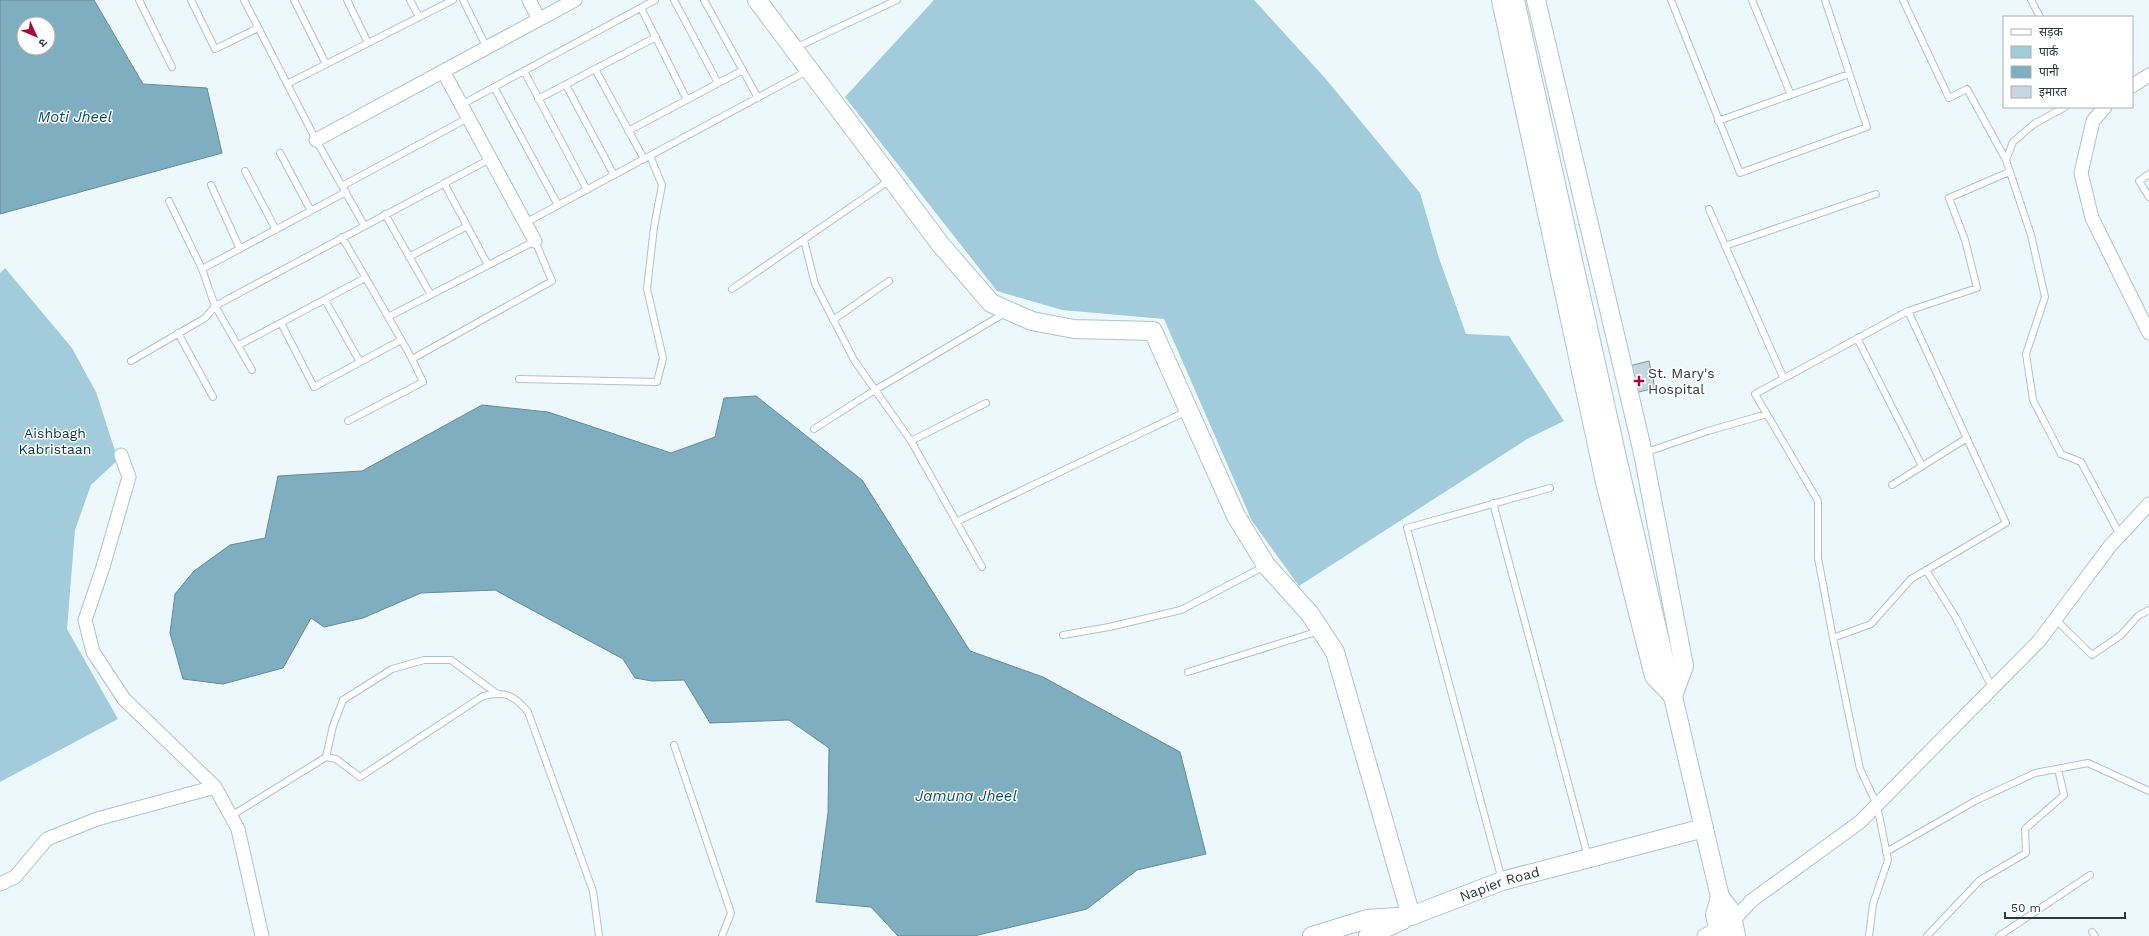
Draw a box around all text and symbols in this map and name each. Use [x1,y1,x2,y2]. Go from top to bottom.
north arrow [16,16,56,56]
legend [2003,16,2133,108]
text: सड़क [2039,25,2064,39]
text: उ [36,36,50,50]
text: पार्क [2039,45,2059,59]
text: पानी [2039,64,2060,79]
text: इमारत [2039,85,2068,99]
water label: Moti Jheel [38,108,113,126]
place label: St. Mary's Hospital [1648,365,1715,397]
marker: St. Mary's Hospital [1633,375,1645,387]
park label: Aishbagh Kabristaan [19,425,91,457]
water label: Jamuna Jheel [915,787,1017,805]
street label: Napier Road [1457,864,1541,905]
scale bar [2005,894,2125,920]
text: 50 m [2011,901,2041,915]

